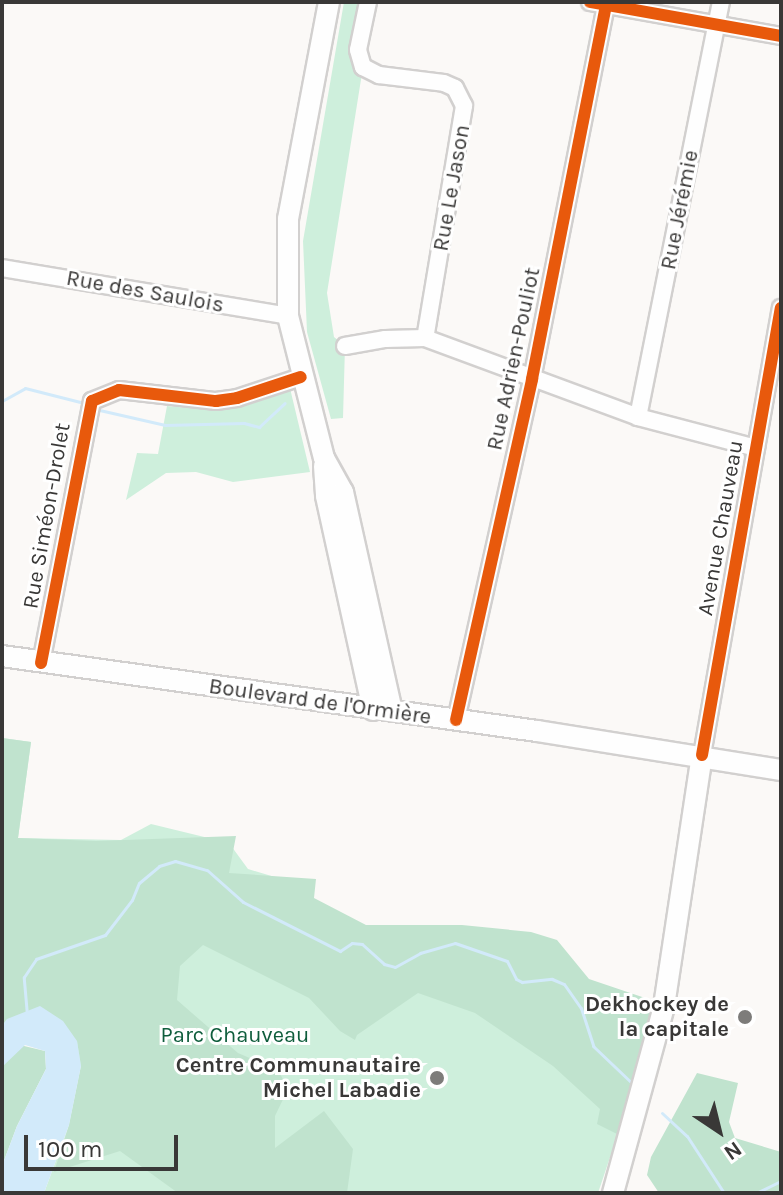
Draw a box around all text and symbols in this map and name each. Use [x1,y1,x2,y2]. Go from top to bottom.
street label: Rue Le Jason [428,123,476,253]
street label: Rue Jérémie [655,148,705,272]
street label: Rue des Saulois [64,265,226,319]
street label: Rue Adrien-Pouliot [482,265,546,453]
street label: Rue Siméon-Drolet [18,421,76,611]
street label: Avenue Chauveau [693,438,749,618]
street label: Boulevard de l'Ormière [207,673,433,731]
place label: Dekhockey de la capitale [585,991,729,1042]
marker: Dekhockey de la capitale [736,1008,754,1026]
park label: Parc Chauveau [161,1023,309,1049]
place label: Centre Communautaire Michel Labadie [176,1052,421,1104]
marker: Centre Communautaire Michel Labadie [428,1069,446,1087]
north arrow [679,1091,759,1171]
scale bar [28,1119,182,1169]
text: 100 m [38,1135,103,1163]
text: N [719,1135,747,1166]

